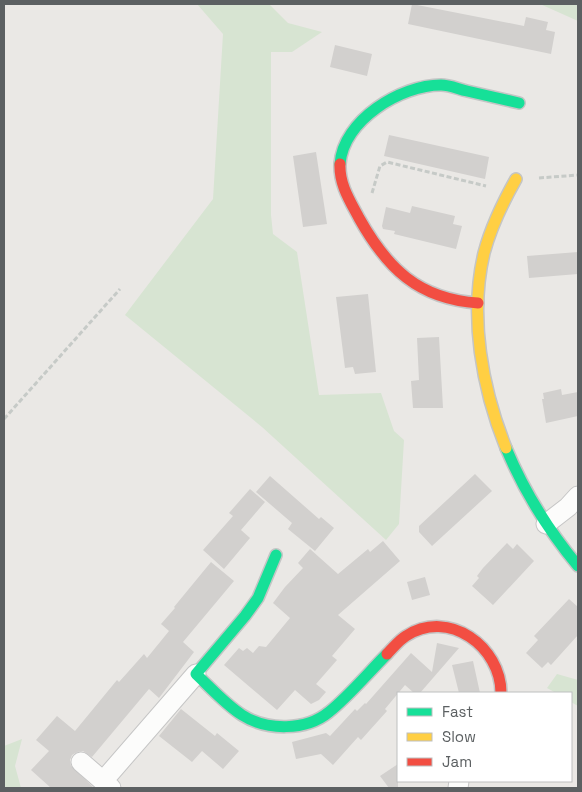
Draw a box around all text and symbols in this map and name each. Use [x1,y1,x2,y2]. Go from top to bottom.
legend [397,692,572,782]
text: Fast [442,702,473,721]
text: Slow [442,727,476,746]
text: Jam [442,752,472,771]

